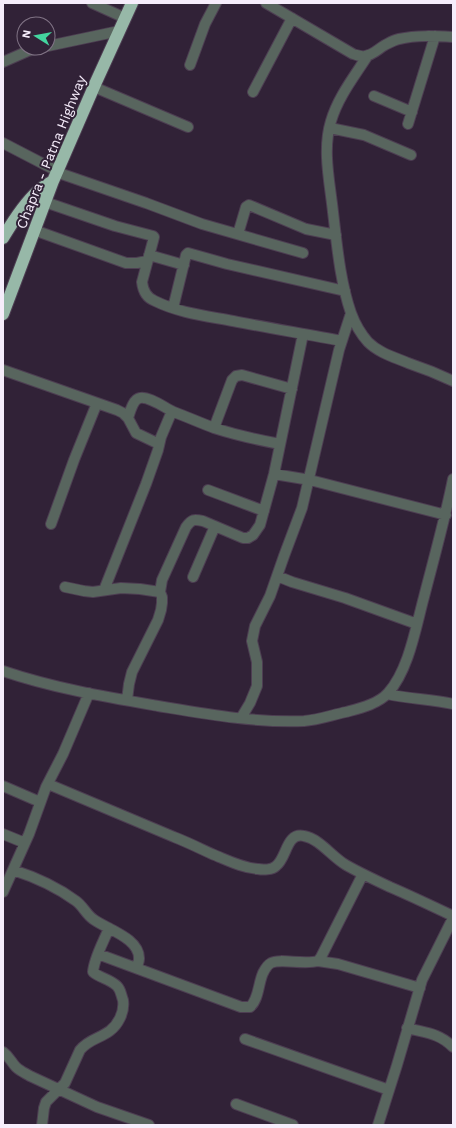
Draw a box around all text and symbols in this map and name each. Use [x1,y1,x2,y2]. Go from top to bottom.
north arrow [16,16,56,56]
text: N [20,29,34,39]
street label: Chapra - Patna Highway [13,72,89,231]

